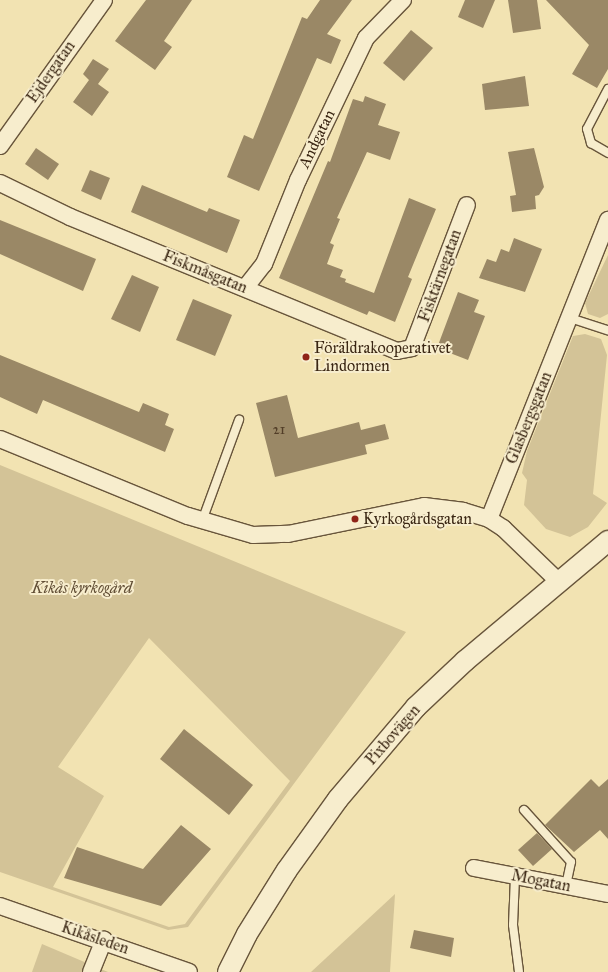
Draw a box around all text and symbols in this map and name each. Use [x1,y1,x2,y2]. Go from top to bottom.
street label: Ejdergatan [23,37,79,107]
street label: Andgatan [295,107,339,171]
street label: Fisktärnegatan [414,227,466,325]
street label: Fiskmåsgatan [160,246,250,298]
place label: Föräldrakooperativet Lindormen [314,338,451,376]
marker: Föräldrakooperativet Lindormen [301,352,311,362]
street label: Glasbergsgatan [502,369,556,467]
house number: 21 [273,422,285,438]
place label: Kyrkogårdsgatan [363,509,472,529]
marker: Kyrkogårdsgatan [350,514,360,524]
park label: Kikås kyrkogård [32,578,132,598]
street label: Pixbovägen [362,701,424,769]
street label: Mogatan [510,866,572,896]
street label: Kikåsleden [59,918,131,958]

